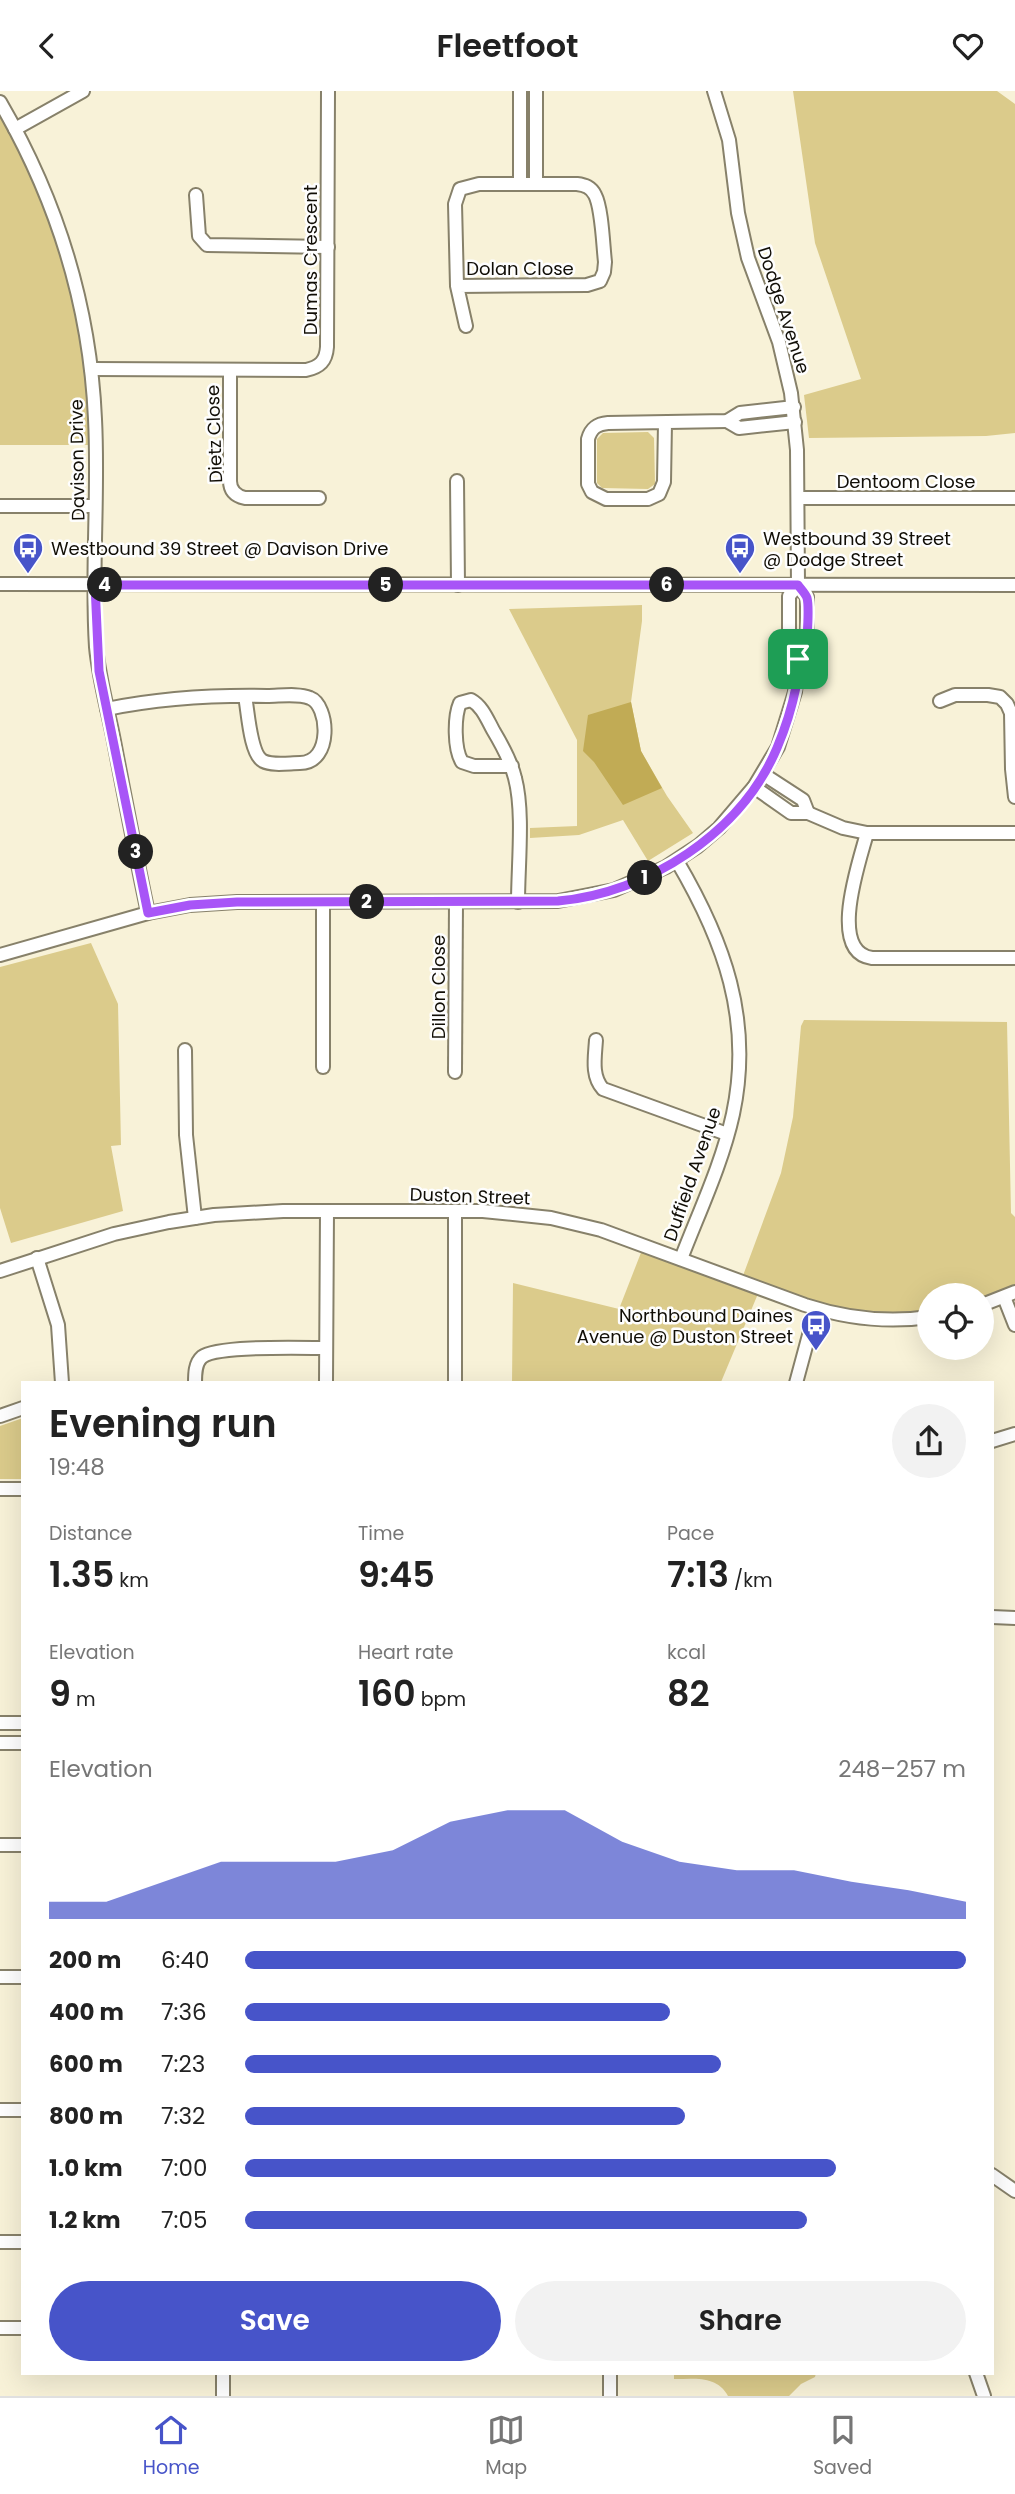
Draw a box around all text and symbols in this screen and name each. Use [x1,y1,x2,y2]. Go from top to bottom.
text: Fleetfoot [436,23,579,68]
icon: back [28,27,66,65]
icon: heart [949,27,987,65]
street label: Dumas Crescent [298,185,323,335]
street label: Dodge Avenue [752,243,816,377]
street label: Dolan Close [466,256,574,281]
street label: Dietz Close [200,384,228,484]
street label: Davison Drive [63,399,91,521]
street label: Dentoom Close [837,469,975,494]
place label: Westbound 39 Street @ Dodge Street [763,526,951,572]
bus stop icon: Westbound 39 Street @ Davison Drive [11,531,45,575]
bus stop icon: Westbound 39 Street @ Dodge Street [723,531,757,575]
place label: Westbound 39 Street @ Davison Drive [51,536,388,561]
pin: 4 [88,567,122,603]
pin: 5 [368,567,404,603]
pin: 6 [650,567,684,603]
text: 4 [98,571,111,598]
text: 5 [379,571,392,598]
text: 6 [660,571,673,598]
pin [768,629,828,689]
icon: arrive [779,640,817,678]
pin: 3 [118,835,154,869]
text: 3 [130,838,141,865]
pin: 1 [628,861,662,895]
text: 1 [641,864,648,891]
pin: 2 [350,885,384,919]
text: 2 [361,888,372,915]
street label: Dillon Close [426,935,451,1039]
street label: Duffield Avenue [657,1103,727,1245]
street label: Duston Street [409,1181,531,1211]
map controls [917,1283,994,1360]
button: locate [917,1283,994,1360]
place label: Northbound Daines Avenue @ Duston Street [577,1303,793,1349]
bus stop icon: Northbound Daines Avenue @ Duston Street [799,1308,833,1352]
text: Evening run [49,1397,277,1450]
button: share [892,1404,966,1478]
text: 19:48 [49,1451,105,1483]
text: Distance [49,1520,132,1547]
text: Time [358,1520,404,1547]
text: Pace [667,1520,714,1547]
text: 1.35 [49,1550,114,1599]
text: 9:45 [358,1550,435,1599]
text: 7:13 [667,1550,729,1599]
text: km [114,1567,149,1594]
text: /km [729,1567,773,1594]
text: Elevation [49,1639,135,1666]
text: Heart rate [358,1639,453,1666]
text: kcal [667,1639,706,1666]
text: 9 [49,1669,71,1718]
text: 160 [358,1669,416,1718]
text: 82 [667,1669,710,1718]
text: m [71,1686,96,1713]
text: bpm [416,1686,466,1713]
text: Elevation [49,1753,153,1785]
text: 248–257 m [838,1753,966,1785]
text: 200 m [49,1944,121,1976]
text: 6:40 [161,1944,209,1976]
text: 400 m [49,1996,124,2028]
text: 7:36 [161,1996,207,2028]
text: 600 m [49,2048,123,2080]
text: 7:23 [161,2048,205,2080]
text: 800 m [49,2100,123,2132]
text: 7:32 [161,2100,205,2132]
text: 1.0 km [49,2152,123,2184]
text: 7:00 [161,2152,207,2184]
text: 1.2 km [49,2204,121,2236]
text: 7:05 [161,2204,207,2236]
button: Save [49,2281,501,2361]
button: Share [515,2281,966,2361]
tab: Home [143,2411,200,2482]
tab: Map [485,2411,527,2482]
tab: Saved [813,2411,872,2482]

